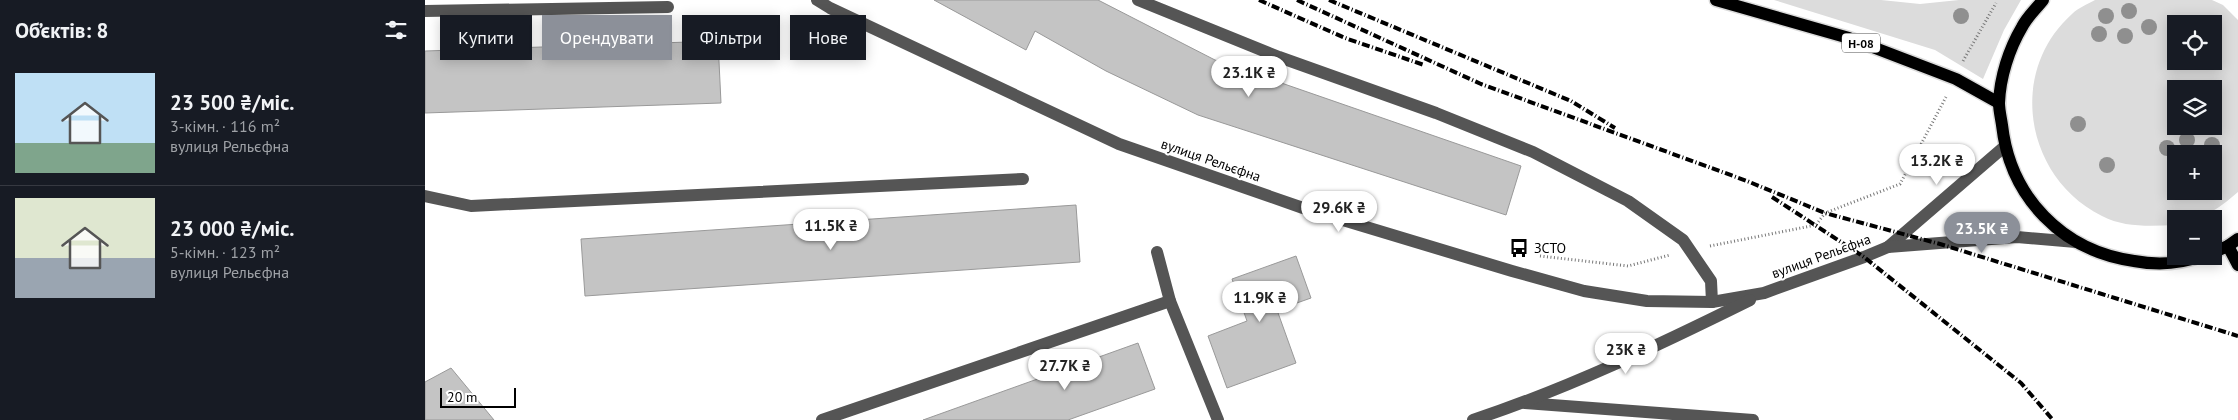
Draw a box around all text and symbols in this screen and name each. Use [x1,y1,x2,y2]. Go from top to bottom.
chip: Купити [440,15,532,60]
chip: Орендувати [542,15,672,60]
chip: Фільтри [682,15,780,60]
chip: Нове [790,15,866,60]
map controls [2167,15,2222,265]
button: locate [2167,15,2222,70]
icon: filters [382,16,410,44]
text: Об’єктів: 8 [15,17,108,44]
road number: Н-08 [1842,34,1880,52]
pin: 23.1K ₴ [1203,56,1295,98]
text: 23.1K ₴ [1222,62,1276,82]
button: layers [2167,80,2222,135]
text: 23 500 ₴/міс. [170,89,295,116]
icon: home [55,93,115,153]
text: 3-кімн. · 116 m² [170,116,280,136]
street label: вулиця Рельєфна [1159,135,1263,185]
text: вулиця Рельєфна [170,136,289,156]
pin: 13.2K ₴ [1891,144,1983,186]
button: + [2167,145,2222,200]
text: 13.2K ₴ [1910,150,1964,170]
pin: 29.6K ₴ [1293,190,1385,233]
text: 29.6K ₴ [1312,197,1366,217]
pin: 11.5K ₴ [785,208,877,251]
button: − [2167,210,2222,265]
pin: 23.5K ₴ [1936,212,2028,254]
text: 23 000 ₴/міс. [170,215,295,242]
text: 11.5K ₴ [804,215,858,235]
icon: home [55,218,115,278]
text: 23.5K ₴ [1955,218,2009,238]
street label: вулиця Рельєфна [1769,230,1873,282]
bus stop icon: ЗСТО [1508,237,1530,259]
place label: ЗСТО [1534,239,1566,257]
text: 5-кімн. · 123 m² [170,242,280,262]
text: вулиця Рельєфна [170,262,289,282]
pin: 11.9K ₴ [1214,280,1306,323]
text: 11.9K ₴ [1233,287,1287,307]
pin: 23K ₴ [1591,332,1661,375]
text: 23K ₴ [1606,339,1646,359]
pin: 27.7K ₴ [1019,348,1111,391]
text: 27.7K ₴ [1039,355,1091,375]
scale bar [440,385,516,408]
text: 20 m [447,388,477,406]

